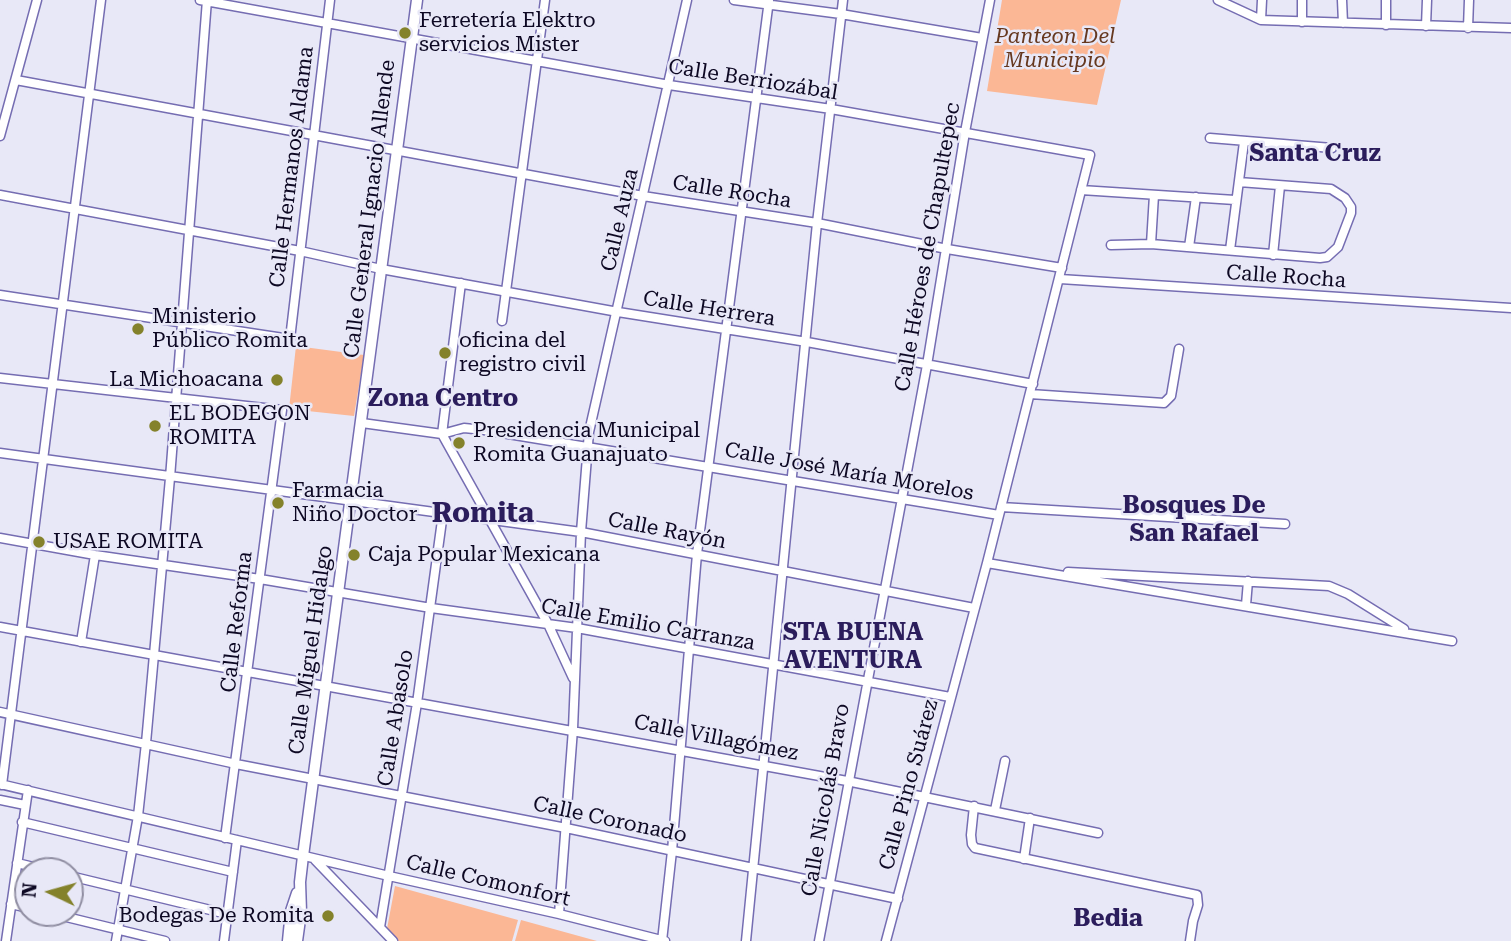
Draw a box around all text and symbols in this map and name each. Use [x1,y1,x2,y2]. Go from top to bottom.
place label: Ferretería Elektro servicios Mister [419,8,596,58]
park label: Panteon Del Municipio [995,24,1115,74]
marker: Ferretería Elektro servicios Mister [397,25,413,41]
street label: Calle Hermanos Aldama [265,45,319,289]
street label: Calle Berriozábal [666,54,840,106]
street label: Calle General Ignacio Allende [339,58,401,360]
street label: Calle Héroes de Chapultepec [890,100,966,394]
district label: Santa Cruz [1249,140,1381,168]
street label: Calle Auza [596,166,644,274]
street label: Calle Rocha [671,170,793,214]
street label: Calle Rocha [1225,260,1347,294]
street label: Calle Herrera [641,286,777,332]
place label: Ministerio Público Romita [152,304,308,354]
marker: Ministerio Público Romita [130,321,146,337]
place label: oficina del registro civil [459,328,586,378]
marker: oficina del registro civil [437,345,453,361]
place label: La Michoacana [109,367,263,393]
marker: La Michoacana [269,372,285,388]
district label: Zona Centro [368,385,518,413]
place label: EL BODEGON ROMITA [169,401,311,451]
marker: EL BODEGON ROMITA [147,418,163,434]
place label: Presidencia Municipal Romita Guanajuato [473,418,700,468]
marker: Presidencia Municipal Romita Guanajuato [451,435,467,451]
street label: Calle José María Morelos [723,438,975,506]
place label: Farmacia Niño Doctor [292,478,417,528]
district label: Bosques De San Rafael [1123,492,1265,548]
marker: Farmacia Niño Doctor [270,495,286,511]
district label: Romita [432,497,534,531]
street label: Calle Rayón [606,507,728,555]
place label: USAE ROMITA [53,529,203,555]
marker: USAE ROMITA [31,534,47,550]
place label: Caja Popular Mexicana [368,542,600,568]
street label: Calle Miguel Hidalgo [284,544,338,756]
marker: Caja Popular Mexicana [346,547,362,563]
street label: Calle Reforma [216,550,258,694]
street label: Calle Emilio Carranza [539,594,757,656]
district label: STA BUENA AVENTURA [783,619,923,675]
street label: Calle Abasolo [373,648,419,788]
street label: Calle Pino Suárez [874,697,944,873]
street label: Calle Nicolás Bravo [797,702,855,898]
street label: Calle Villagómez [632,710,800,766]
street label: Calle Coronado [531,791,689,849]
street label: Calle Comonfort [403,850,573,912]
north arrow [14,857,84,927]
text: N [17,882,42,899]
place label: Bodegas De Romita [118,903,314,929]
district label: Bedia [1073,905,1143,933]
marker: Bodegas De Romita [320,908,336,924]

